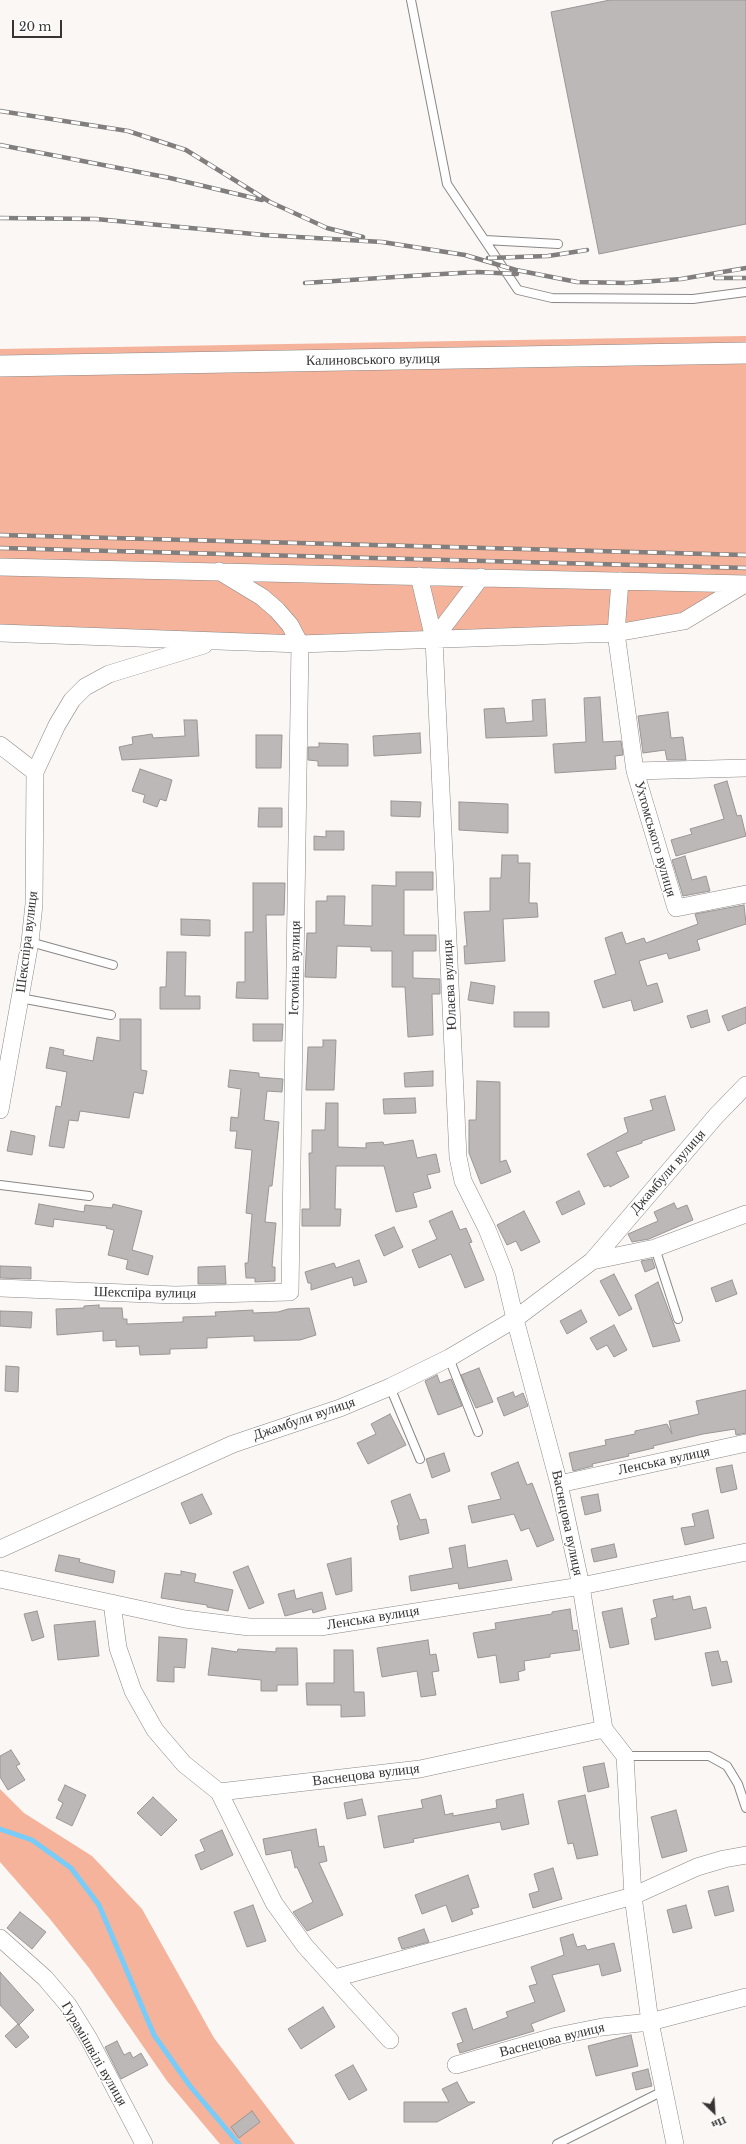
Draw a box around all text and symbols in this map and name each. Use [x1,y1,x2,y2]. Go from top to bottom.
scale bar [14,12,64,38]
text: 20 m [19,19,51,34]
street label: Калиновського вулиця [306,350,440,370]
street label: Ухтомського вулиця [630,779,680,899]
street label: Шекспіра вулиця [12,890,42,994]
street label: Істоміна вулиця [286,920,304,1016]
street label: Юлаєва вулиця [439,939,461,1031]
street label: Джамбули вулиця [627,1126,709,1218]
street label: Шекспіра вулиця [94,1284,196,1302]
street label: Джамбули вулиця [251,1394,357,1444]
street label: Ленська вулиця [617,1443,711,1479]
street label: Васнецова вулиця [548,1469,586,1577]
street label: Ленська вулиця [326,1602,420,1634]
street label: Васнецова вулиця [312,1760,420,1790]
street label: Гурамішвілі вулиця [57,1999,131,2109]
street label: Васнецова вулиця [498,2019,606,2061]
north arrow [694,2092,734,2132]
text: Пн [709,2113,729,2132]

